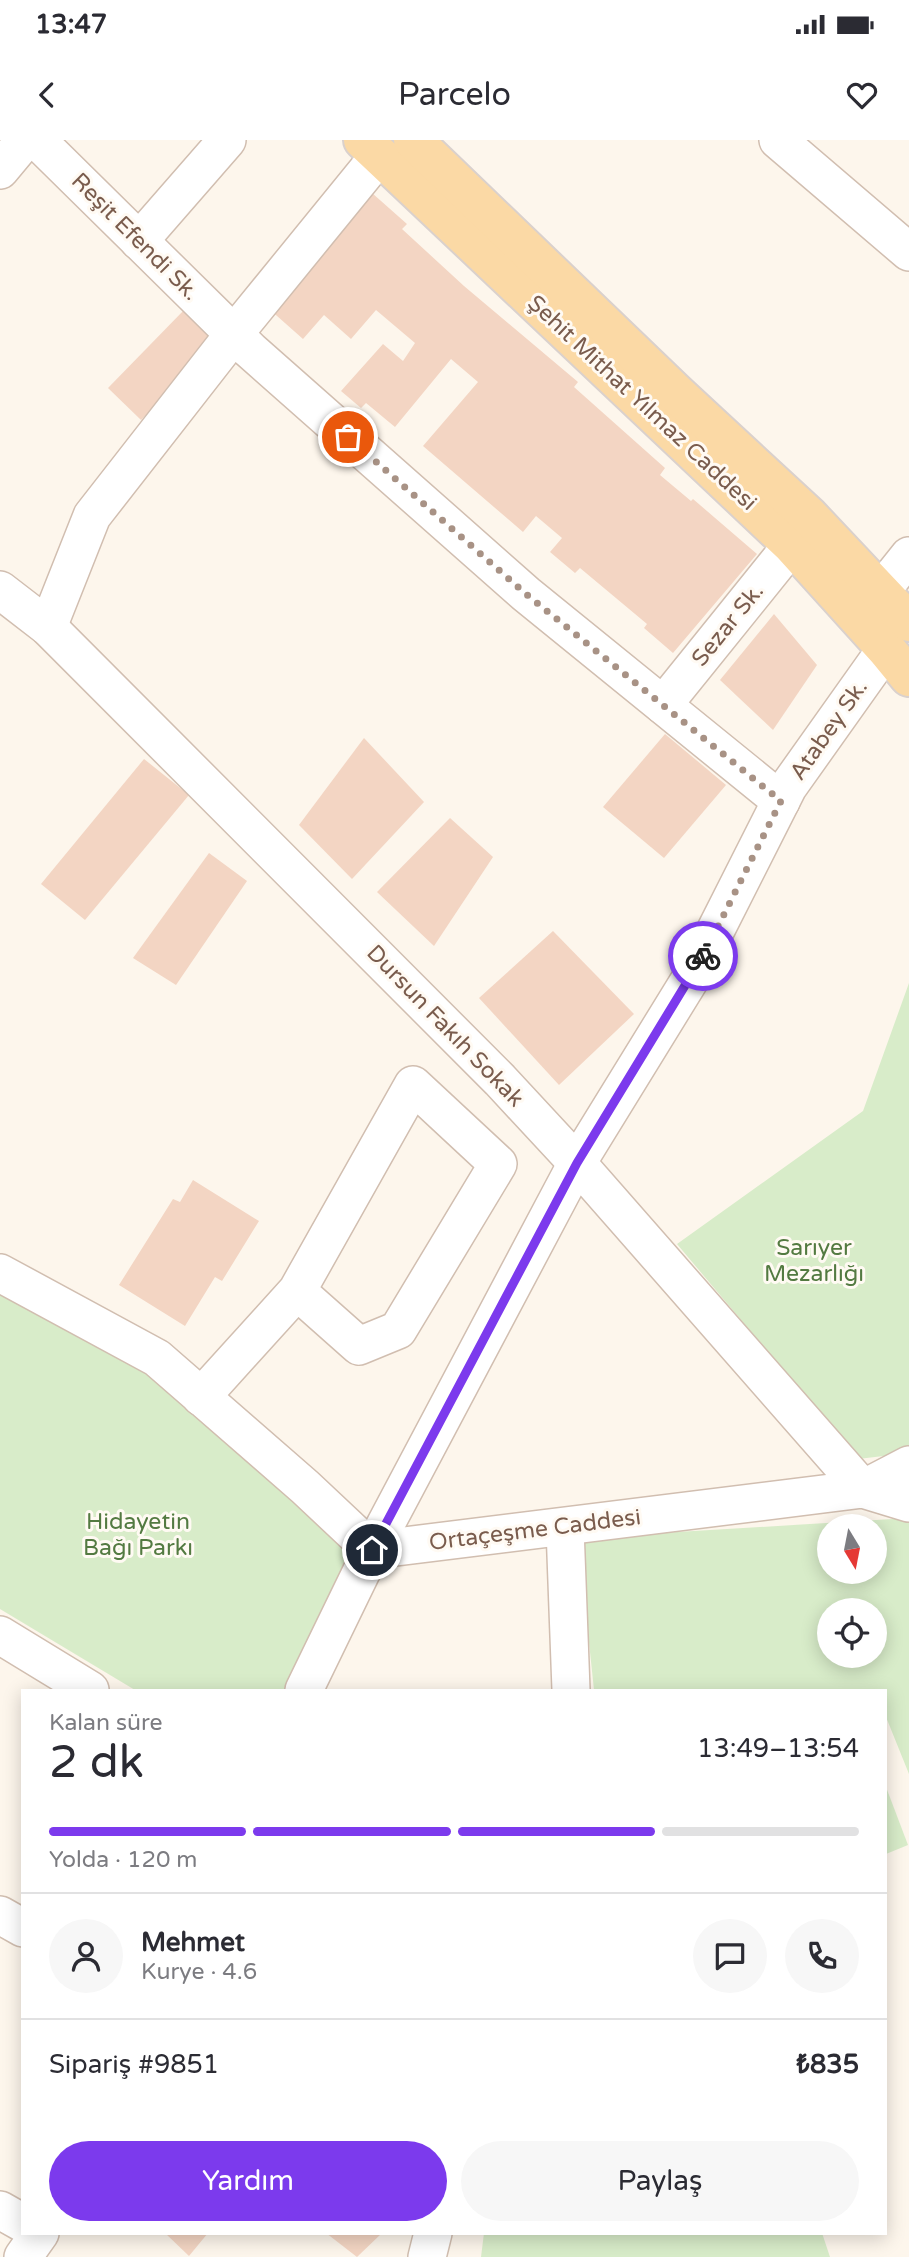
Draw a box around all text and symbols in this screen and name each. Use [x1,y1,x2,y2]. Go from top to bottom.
text: 13:47 [35,9,107,40]
icon: back [28,76,66,114]
text: Parcelo [398,76,511,114]
icon: heart [843,76,881,114]
street label: Reşit Efendi Sk. [65,167,205,307]
street label: Şehit Mithat Yılmaz Caddesi [522,289,762,517]
pin [318,407,378,467]
icon: bag [329,418,367,456]
street label: Sezar Sk. [686,578,770,672]
street label: Atabey Sk. [784,674,874,786]
courier [668,921,738,991]
icon: bike [684,937,722,975]
street label: Dursun Fakıh Sokak [361,939,529,1113]
park label: Sarıyer Mezarlığı [764,1234,864,1288]
street label: Ortaçeşme Caddesi [428,1503,642,1557]
park label: Hidayetin Bağı Parkı [83,1508,193,1562]
north arrow [817,1514,887,1584]
map controls [817,1514,887,1668]
pin [342,1520,402,1580]
icon: home [353,1531,391,1569]
button: locate [817,1598,887,1668]
text: Kalan süre [49,1709,163,1737]
text: 13:49–13:54 [697,1733,859,1764]
text: 2 dk [49,1735,144,1790]
text: Yolda · 120 m [49,1846,198,1874]
button: person [49,1919,123,1993]
button: chat [693,1919,767,1993]
button: phone [785,1919,859,1993]
text: Mehmet [141,1927,245,1958]
text: Kurye · 4.6 [141,1958,257,1986]
text: Sipariş #9851 [49,2049,219,2080]
text: ₺835 [796,2049,859,2080]
button: Yardım [49,2141,447,2221]
button: Paylaş [461,2141,859,2221]

